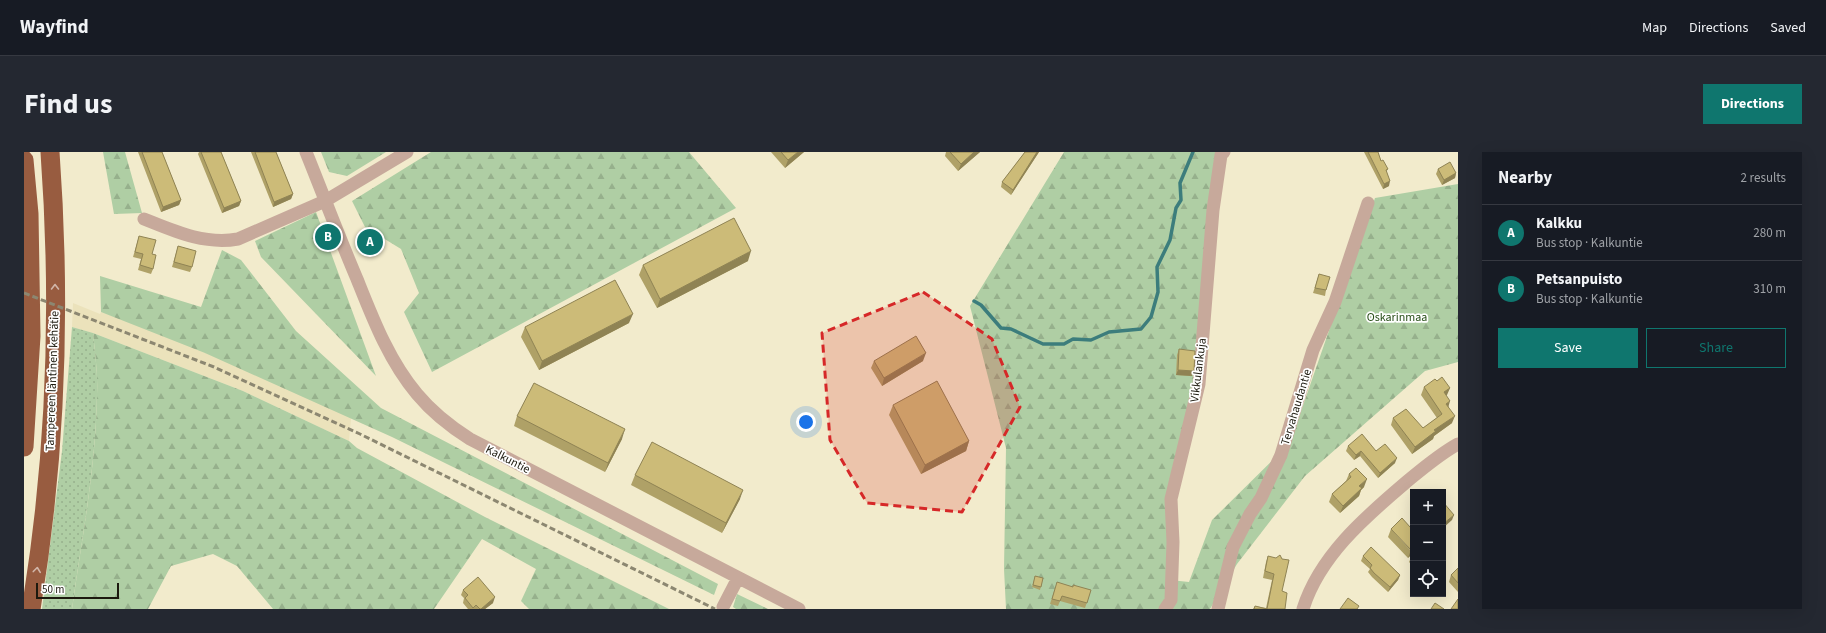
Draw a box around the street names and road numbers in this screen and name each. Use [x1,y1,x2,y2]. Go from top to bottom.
street label: Tampereen läntinen kehätie [42,311,63,451]
street label: Vikkulankuja [1186,337,1211,403]
street label: Tervahaudantie [1277,367,1316,447]
street label: Kalkuntie [483,441,533,478]

